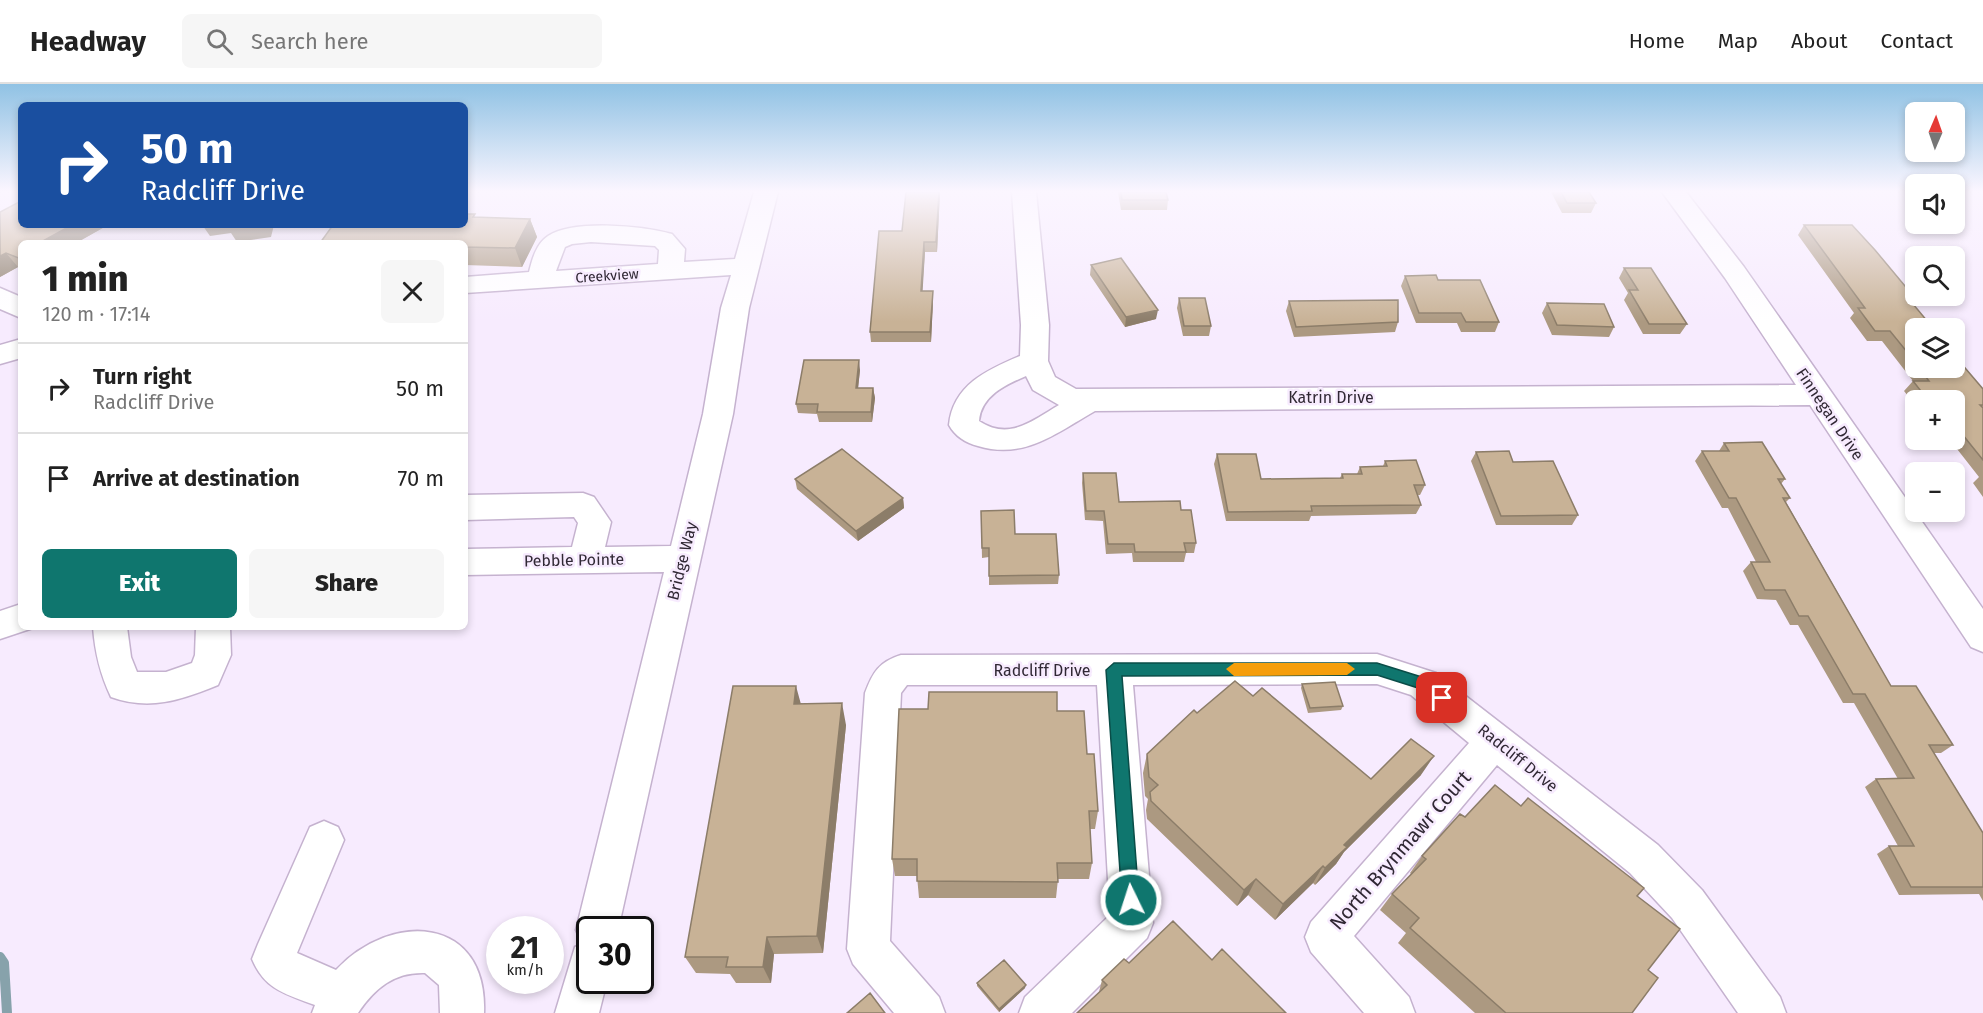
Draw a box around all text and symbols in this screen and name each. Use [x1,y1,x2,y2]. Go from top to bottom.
search box [182,14,602,68]
text: Headway [30,25,146,58]
icon: search [203,25,236,58]
text: Search here [251,28,369,55]
text: Home [1629,28,1685,54]
text: Map [1718,28,1758,54]
text: About [1791,28,1848,54]
text: Contact [1881,28,1953,54]
north arrow [1905,102,1965,162]
map controls [1905,102,1965,522]
text: 50 m [141,124,234,174]
icon: right [42,126,120,204]
button: sound [1905,174,1965,234]
text: Radcliff Drive [141,175,305,207]
button: search [1905,246,1965,306]
text: 1 min [42,257,128,301]
button: close [381,260,444,323]
street label: Creekview [575,265,639,287]
text: 120 m · 17:14 [42,302,150,326]
button: layers [1905,318,1965,378]
text: Turn right [93,363,192,390]
street label: Finnegan Drive [1792,364,1868,464]
icon: right [42,372,75,405]
text: 50 m [396,375,444,402]
street label: Katrin Drive [1288,388,1374,407]
text: Radcliff Drive [93,390,214,414]
button: + [1905,390,1965,450]
icon: arrive [42,462,75,495]
button: − [1905,462,1965,522]
text: Arrive at destination [93,465,300,492]
text: 70 m [398,465,444,492]
street label: Bridge Way [663,520,701,602]
button: Exit [42,549,237,618]
button: Share [249,549,444,618]
street label: Pebble Pointe [524,550,624,570]
street label: Radcliff Drive [993,661,1091,680]
pin [1416,672,1467,723]
icon: arrive [1425,681,1458,714]
street label: Radcliff Drive [1474,720,1562,796]
street label: North Brynmawr Court [1324,765,1476,935]
position arrow [1099,868,1163,932]
speed limit sign: 30 [576,916,654,994]
text: 21 [511,930,539,966]
text: km/h [506,961,544,979]

